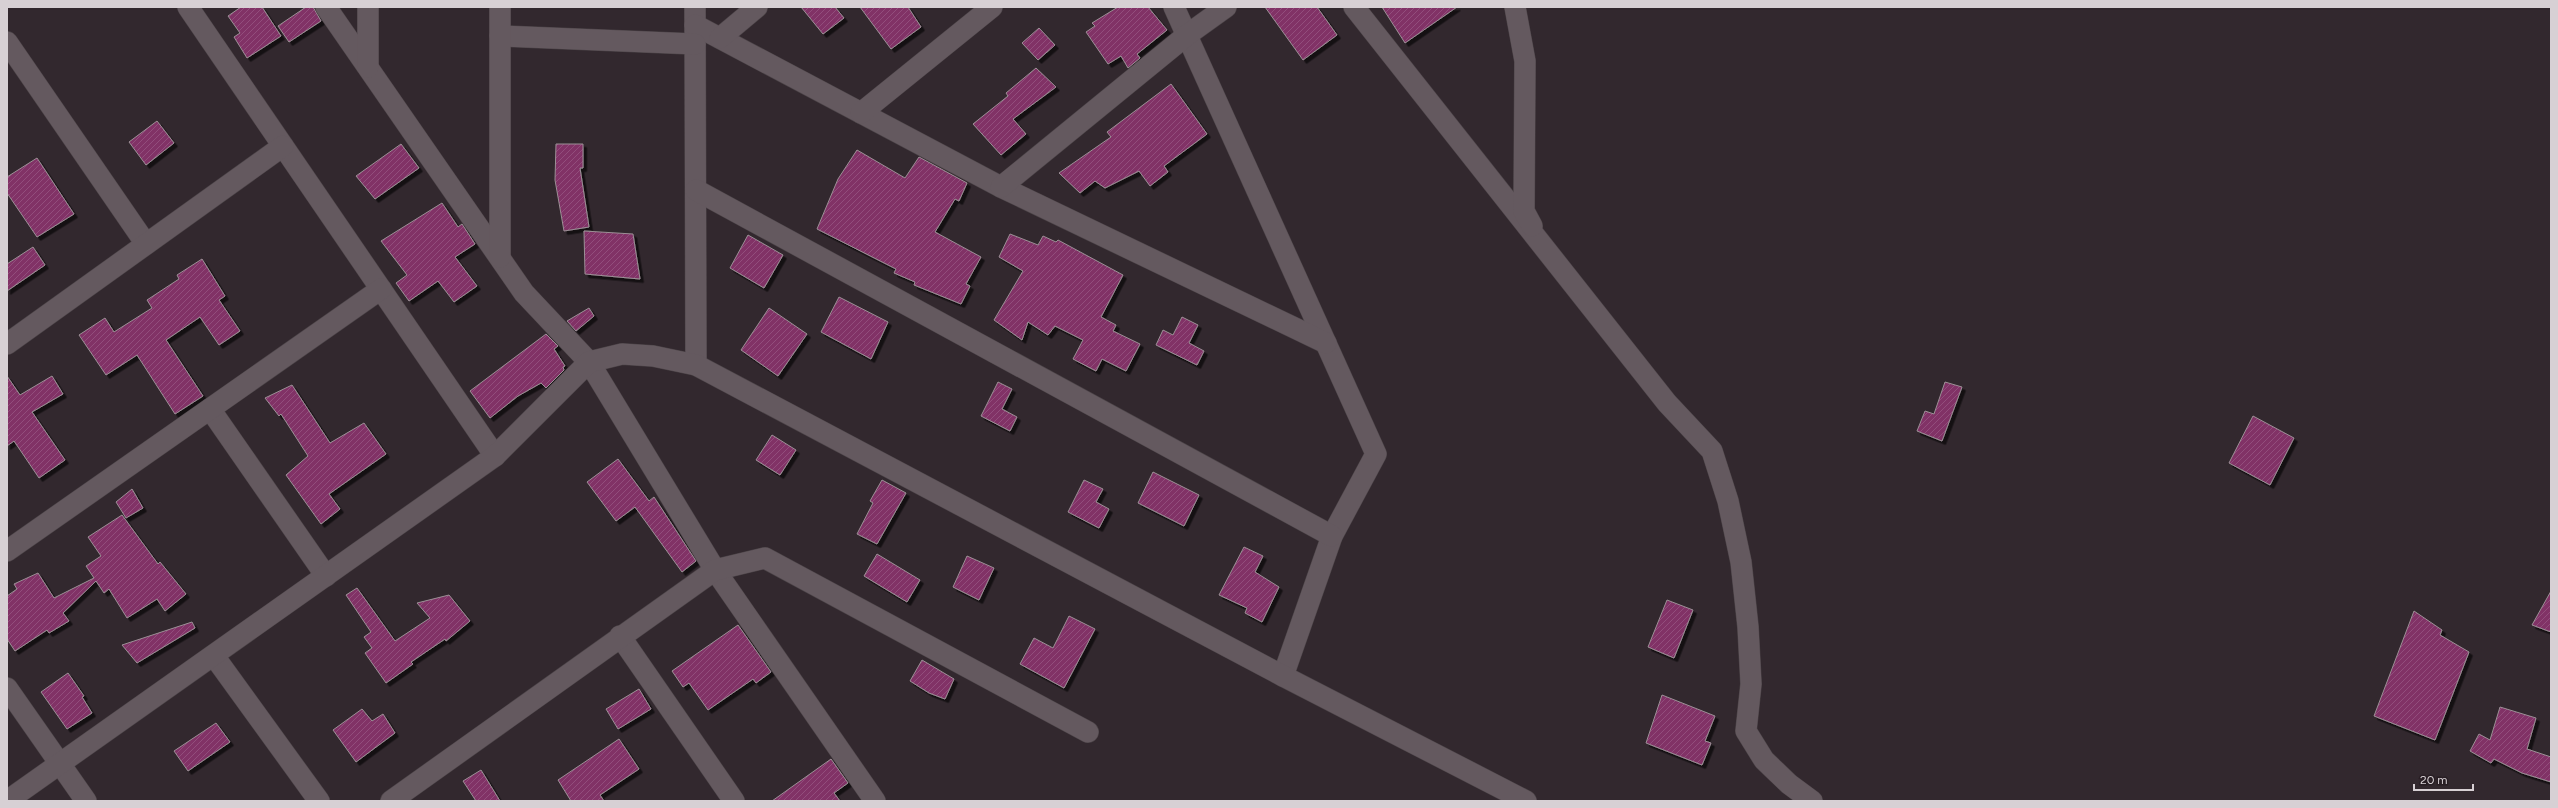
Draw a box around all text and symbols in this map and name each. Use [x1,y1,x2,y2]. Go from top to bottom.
scale bar [2414,766,2473,792]
text: 20 m [2420,773,2448,787]

